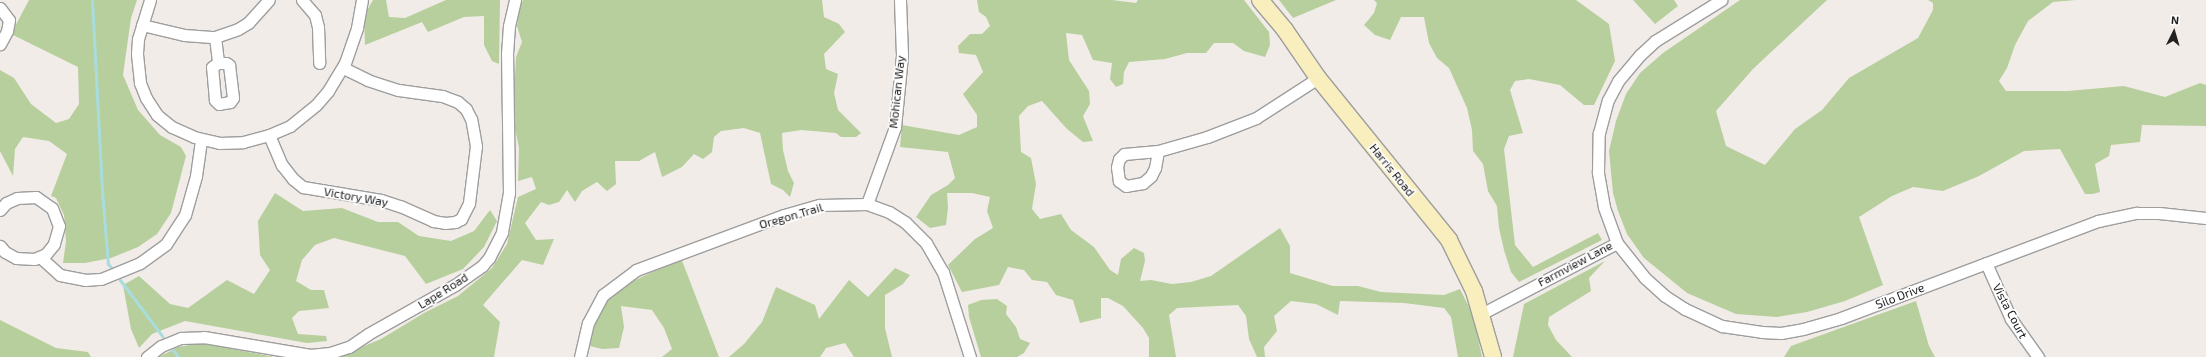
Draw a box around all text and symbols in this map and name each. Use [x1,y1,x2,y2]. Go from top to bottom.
north arrow [2154,12,2194,52]
text: N [2171,13,2180,26]
street label: Mohican Way [886,55,908,129]
street label: Harris Road [1366,141,1418,199]
street label: Victory Way [322,184,390,210]
street label: Oregon Trail [757,200,825,232]
street label: Farmview Lane [1535,238,1615,290]
street label: Lape Road [415,270,471,312]
street label: Silo Drive [1873,280,1927,312]
street label: Vista Court [1990,281,2030,341]

